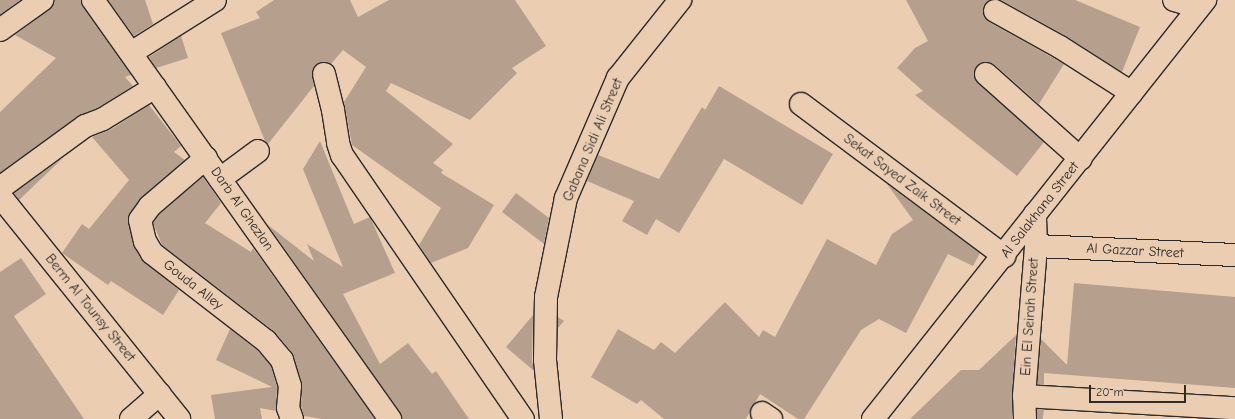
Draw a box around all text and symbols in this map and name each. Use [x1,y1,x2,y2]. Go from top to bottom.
street label: Gabana Sidi Ali Street [560,76,626,204]
street label: Sekat Sayed Zaik Street [840,130,964,230]
street label: Al Salakhana Street [997,159,1083,261]
street label: Darb Al Ghezlan [207,164,277,254]
street label: Al Gazzar Street [1086,240,1184,262]
street label: Berm Al Tounsy Street [41,251,139,365]
street label: Gouda Alley [160,256,226,314]
street label: Ein El Seirah Street [1018,258,1042,376]
scale bar [1091,377,1188,403]
text: 20 m [1096,385,1124,399]

